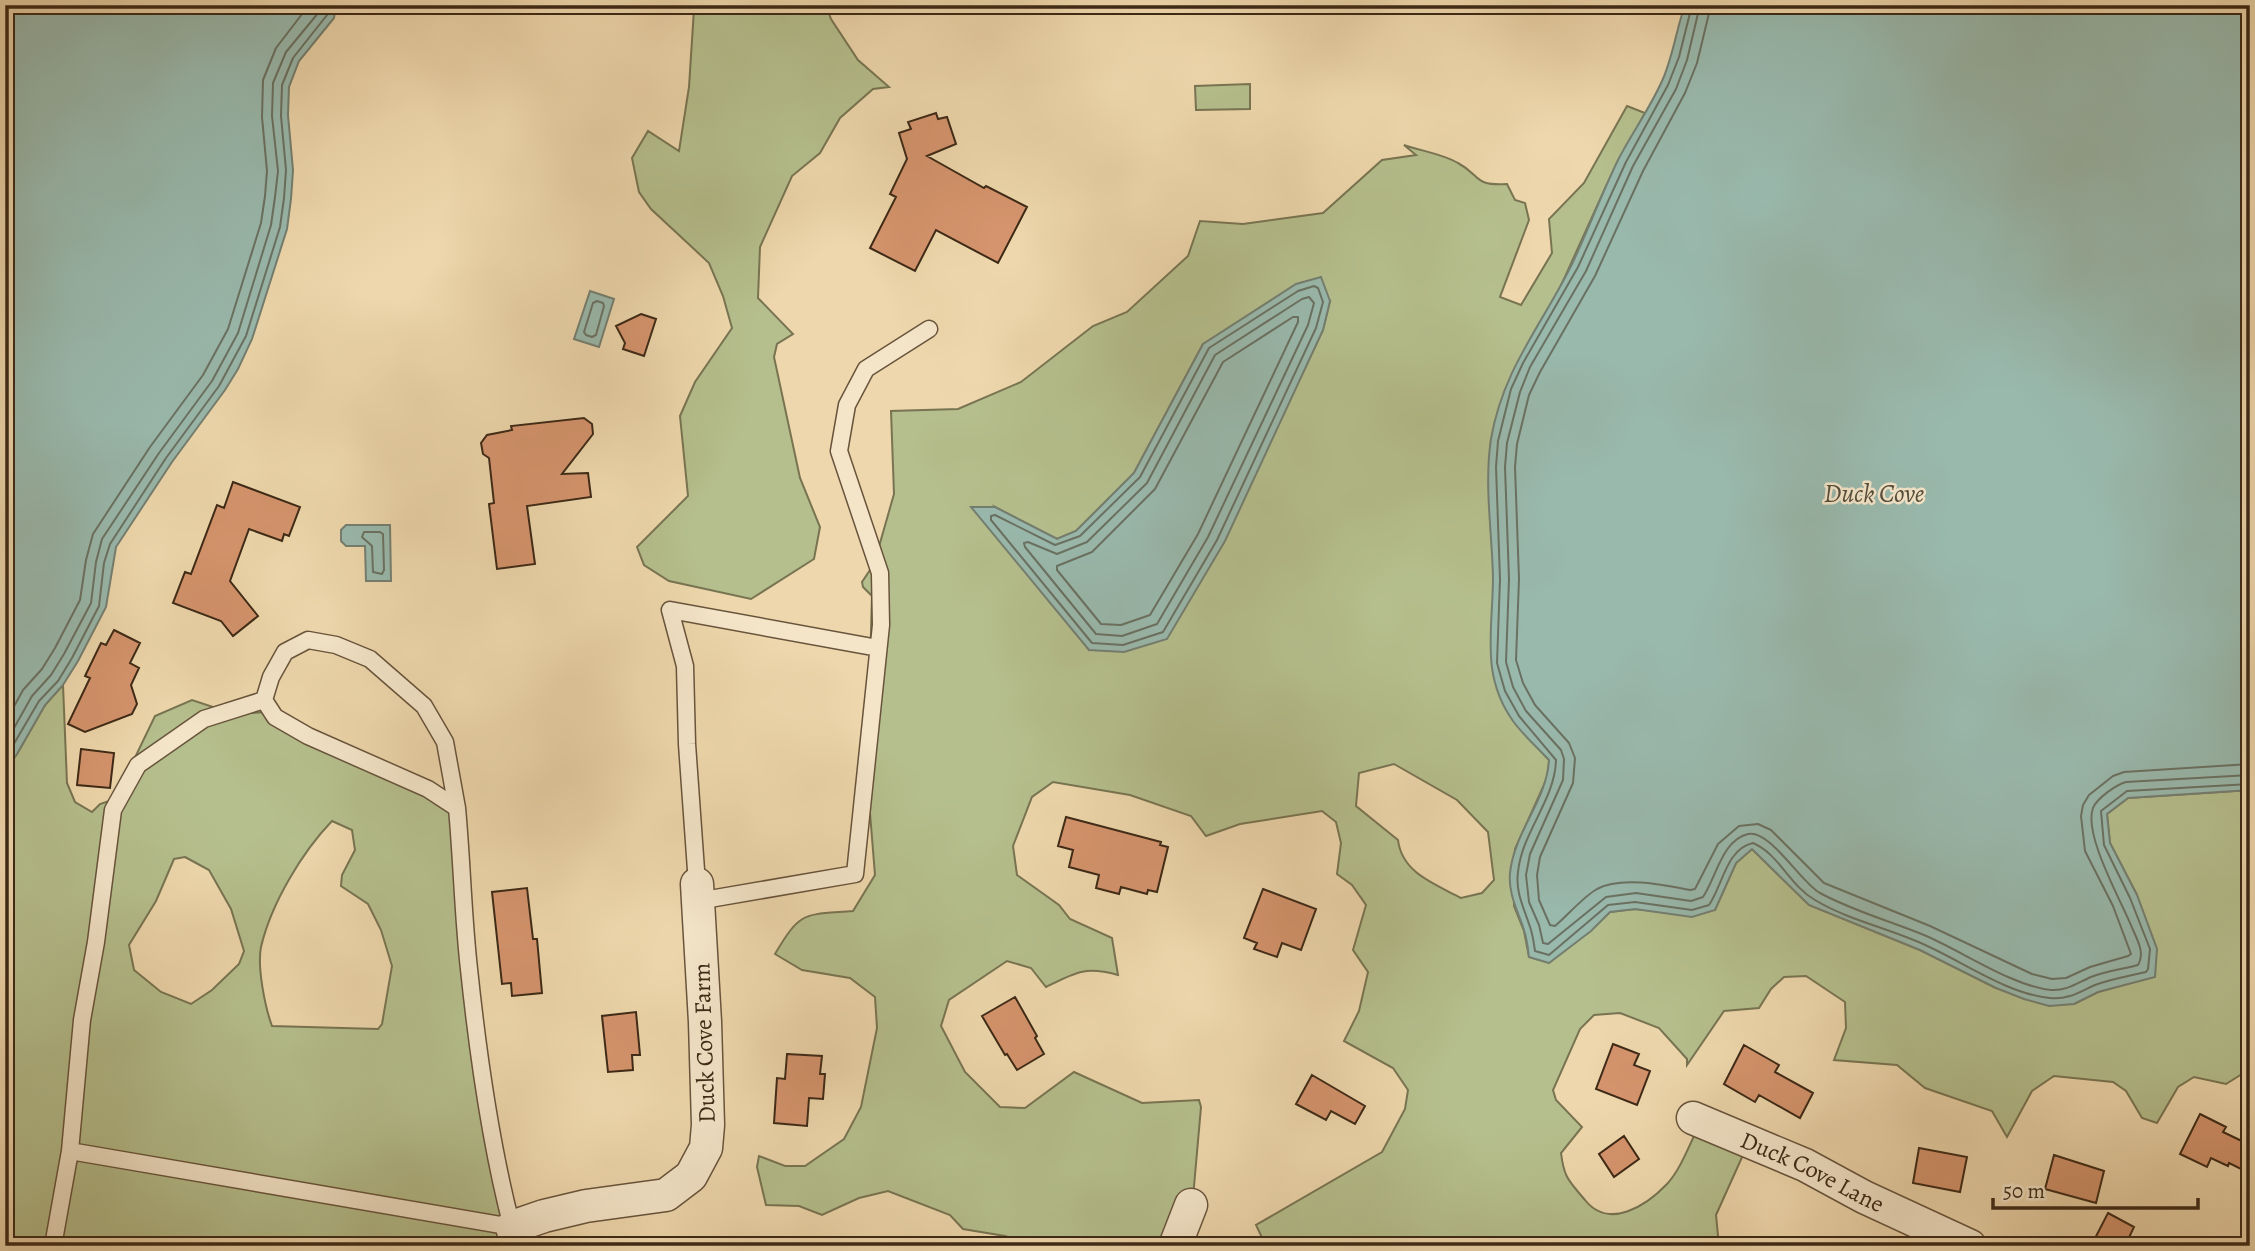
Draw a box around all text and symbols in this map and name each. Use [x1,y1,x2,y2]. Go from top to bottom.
water label: Duck Cove [1824,476,1924,511]
street label: Duck Cove Farm [685,962,723,1124]
street label: Duck Cove Lane [1736,1124,1889,1220]
scale bar [1993,1167,2197,1211]
text: 50 m [2003,1177,2045,1205]

